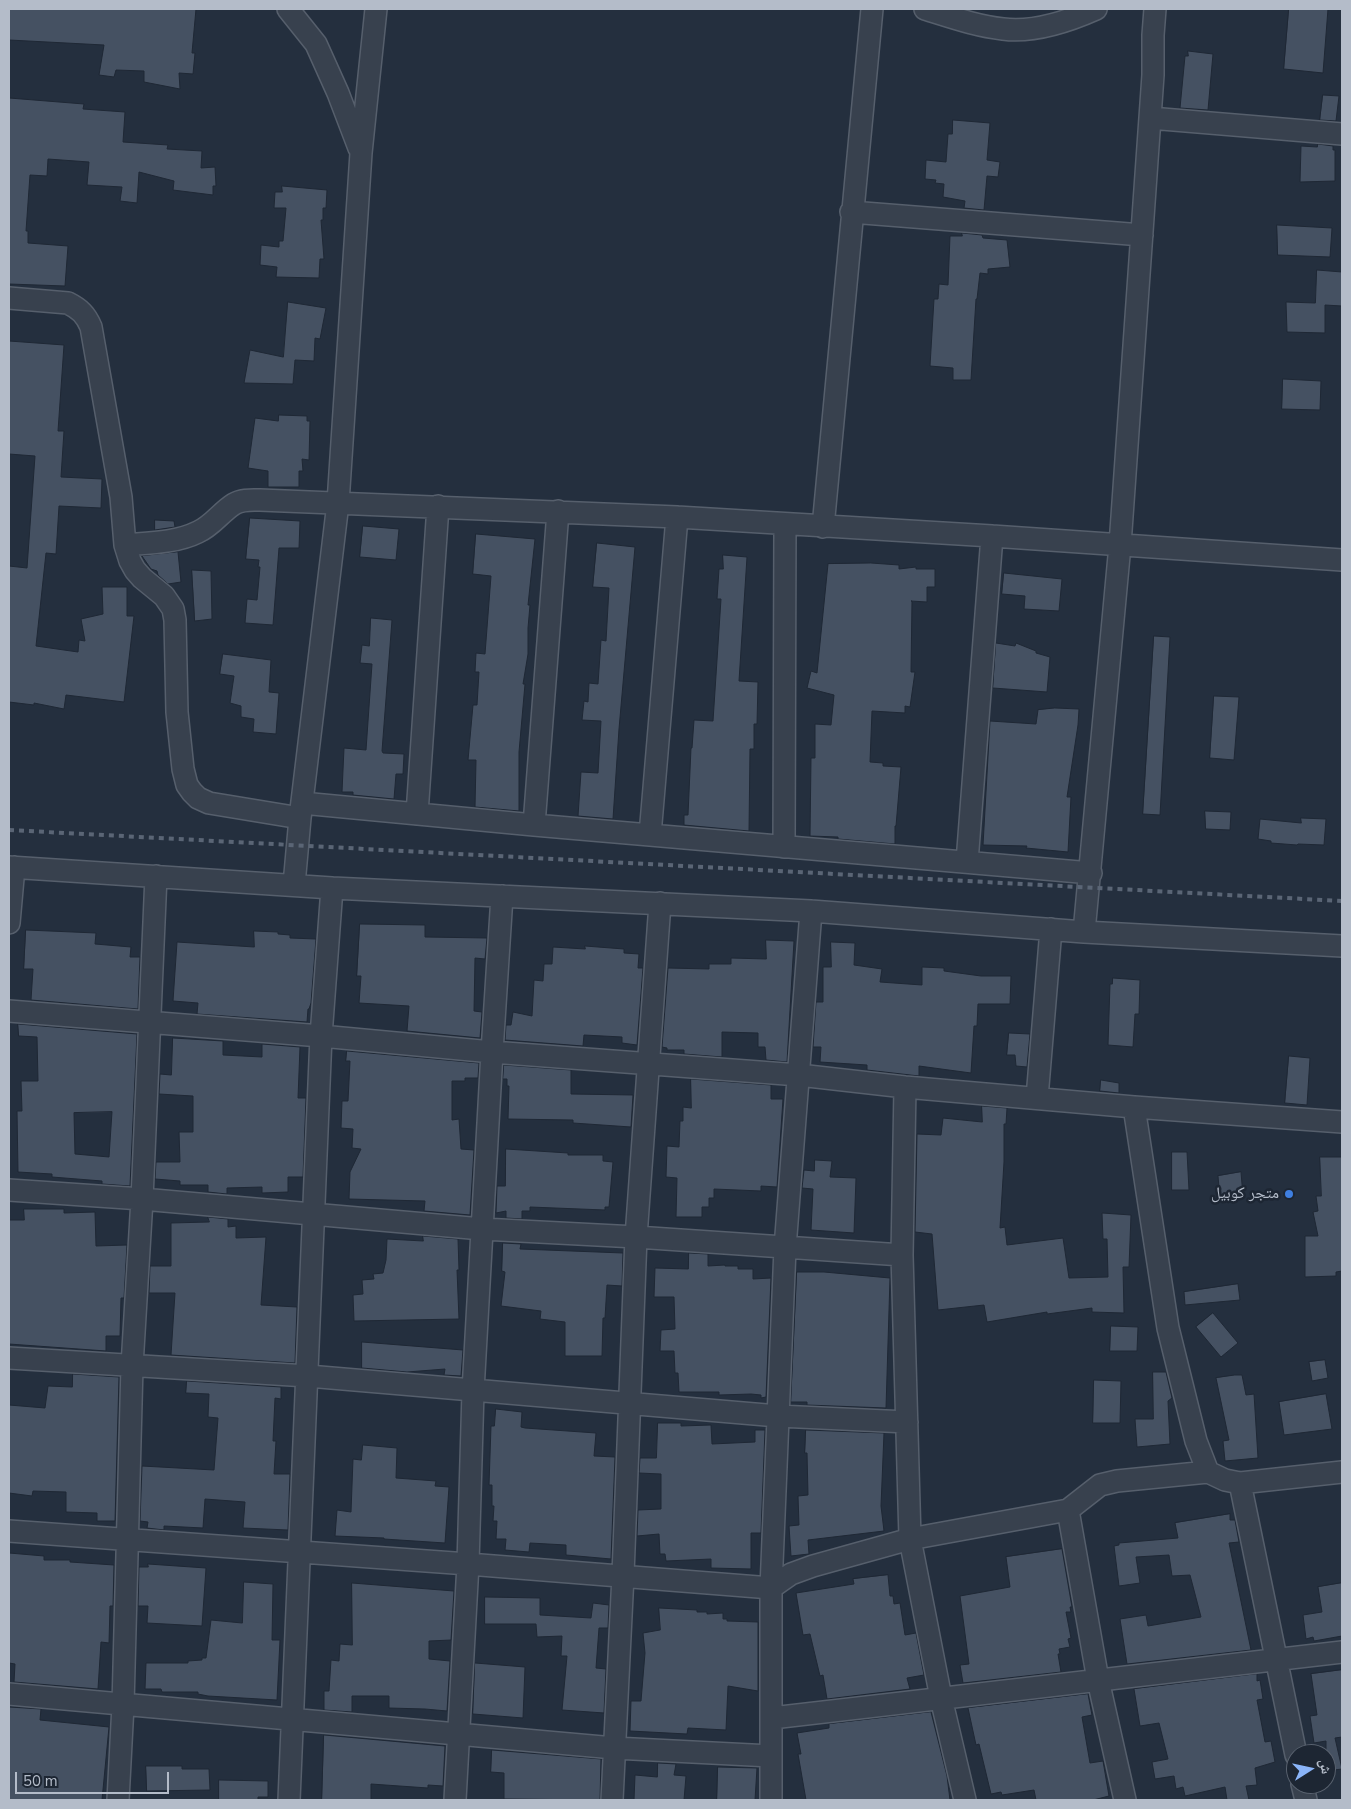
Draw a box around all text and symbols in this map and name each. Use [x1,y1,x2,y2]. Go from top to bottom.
place label: متجر كوبيل [1211,1184,1279,1204]
marker: متجر كوبيل [1283,1188,1295,1200]
north arrow [1286,1744,1336,1794]
text: ش [1315,1758,1336,1775]
scale bar [18,1762,171,1794]
text: 50 m [23,1771,58,1791]

